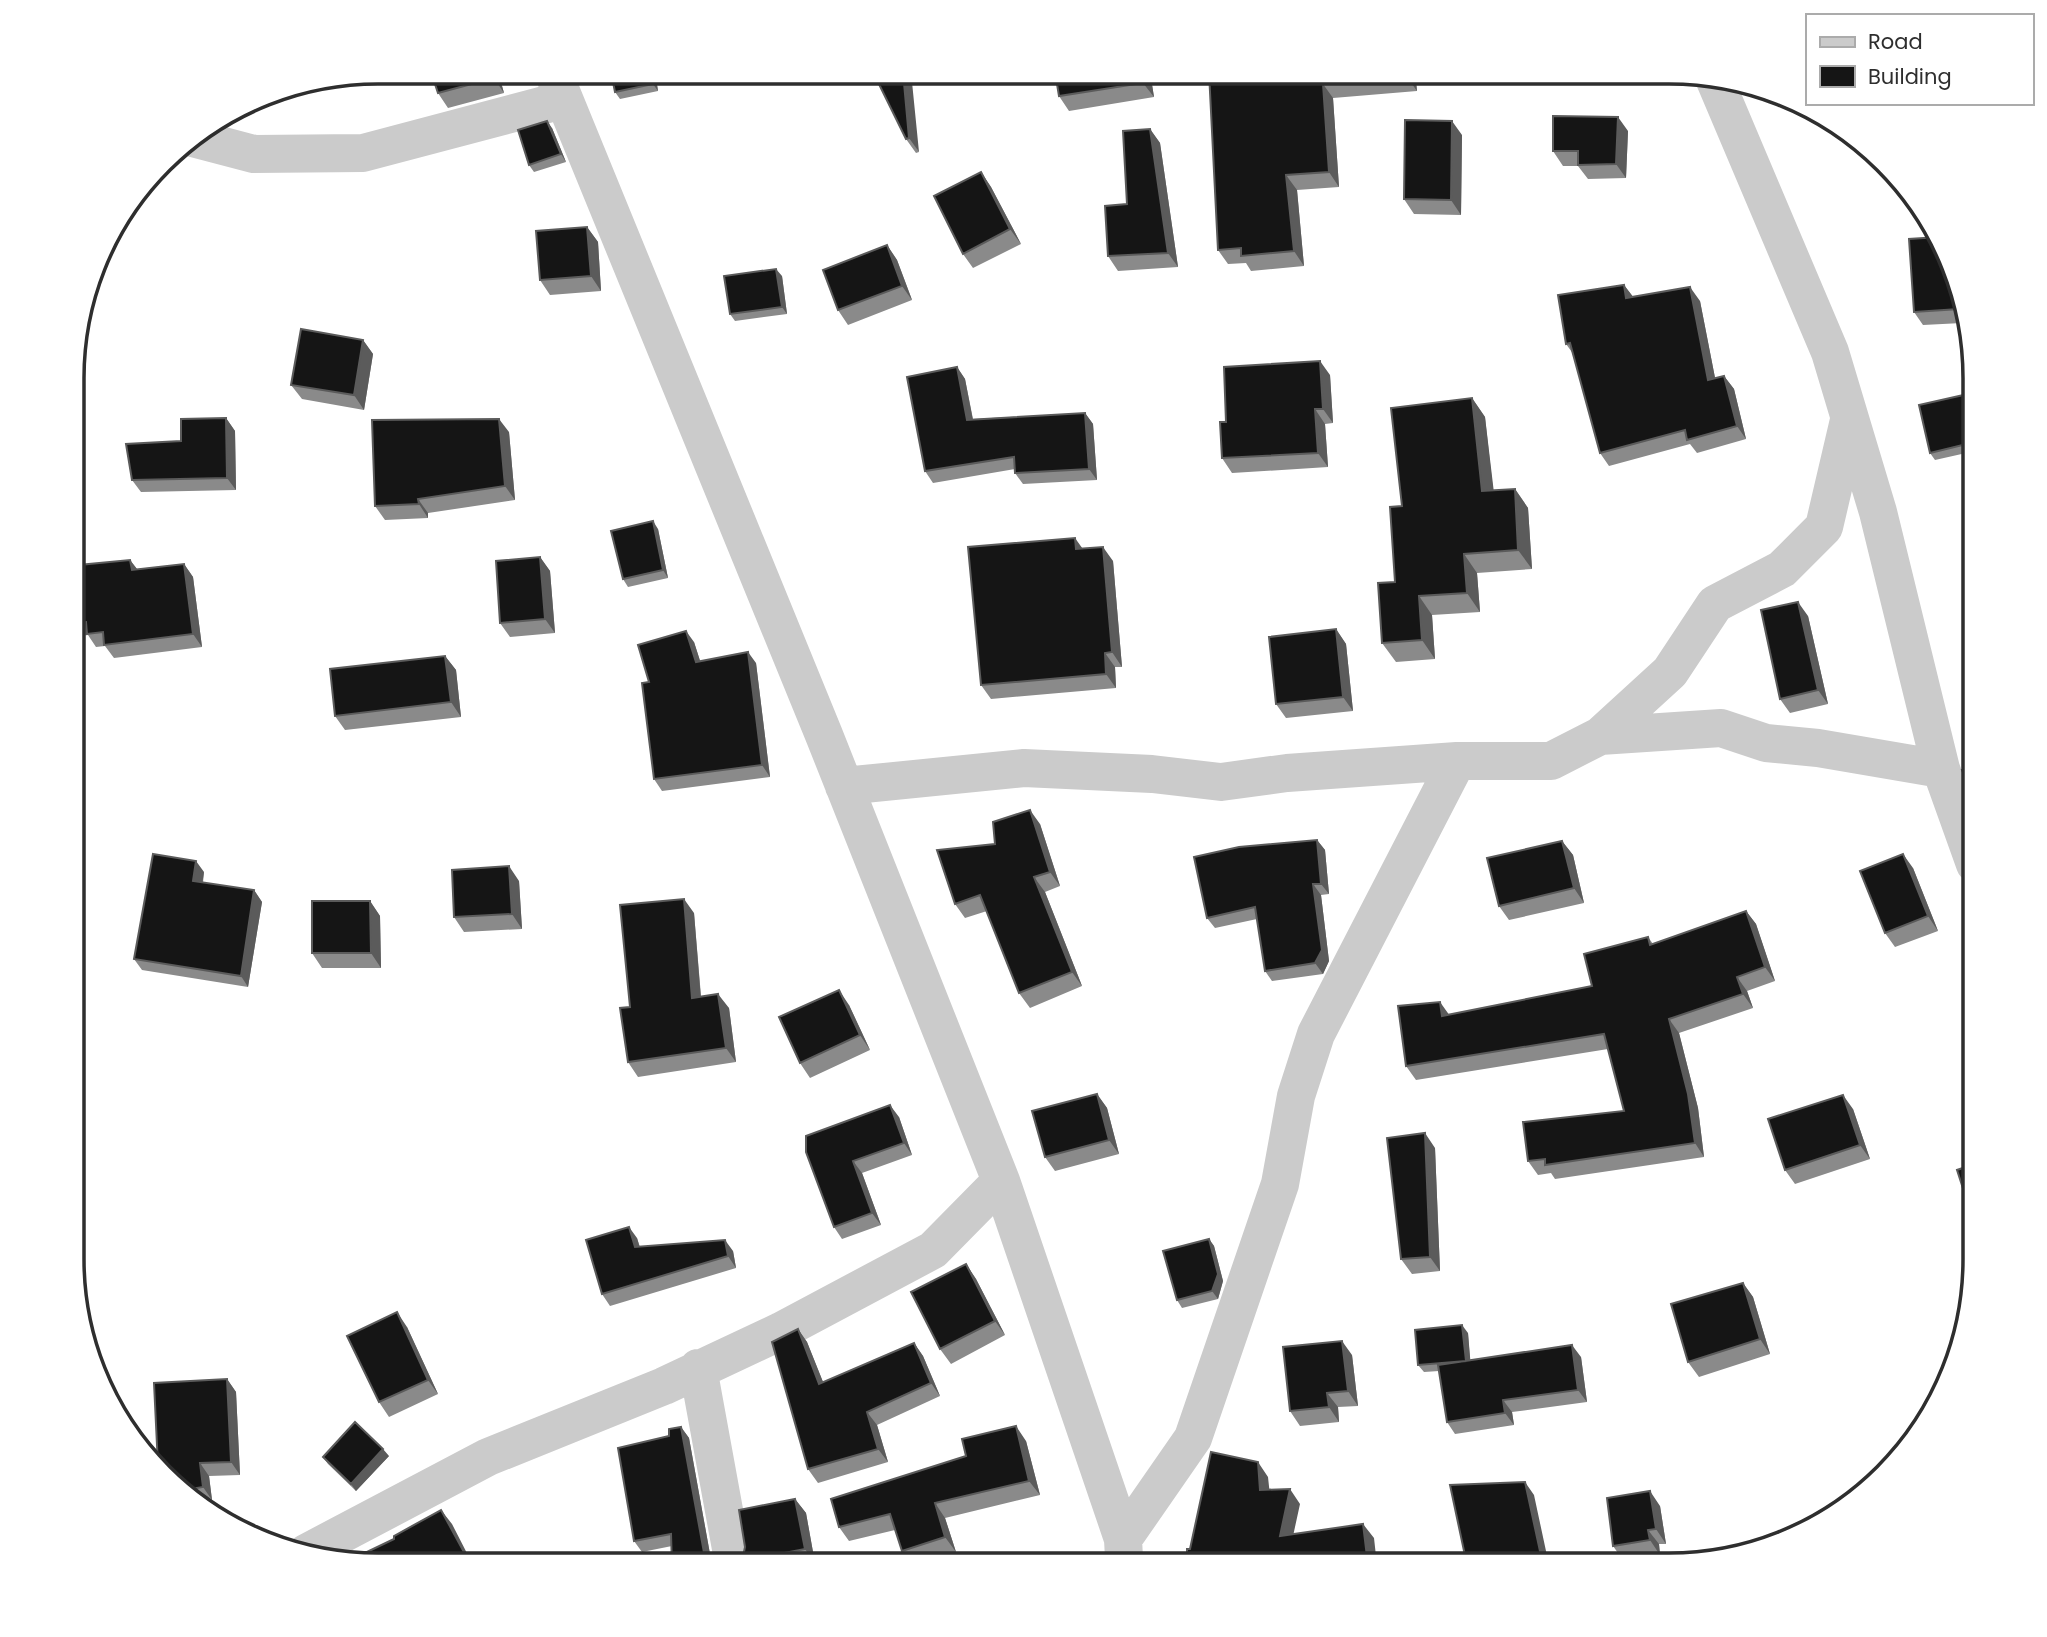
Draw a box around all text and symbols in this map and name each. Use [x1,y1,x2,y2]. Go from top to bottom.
legend [1806,14,2033,105]
text: Road [1868,27,1923,56]
text: Building [1868,62,1952,91]

